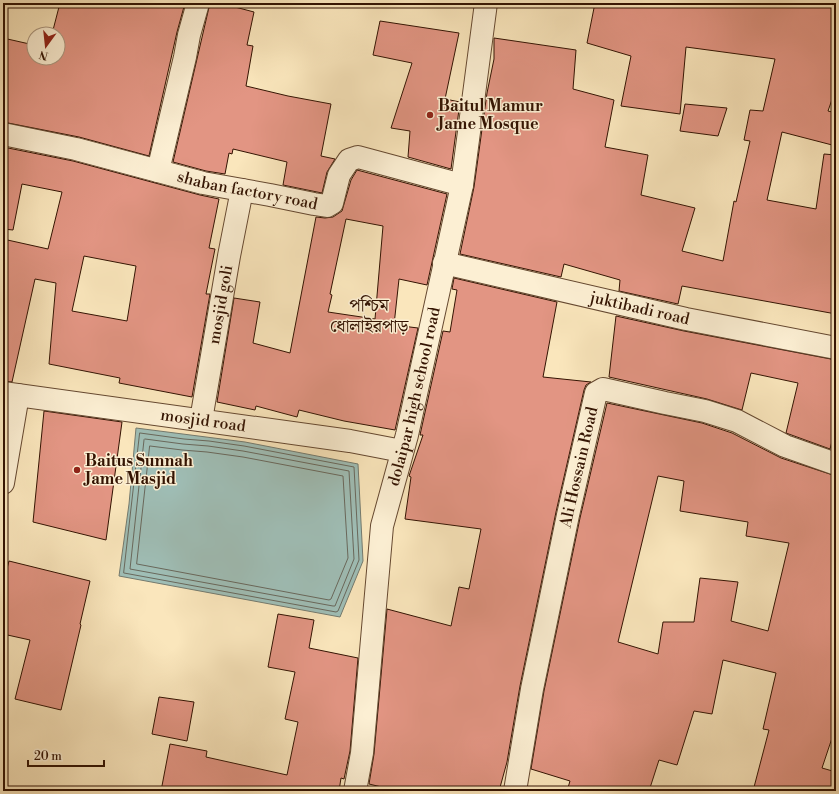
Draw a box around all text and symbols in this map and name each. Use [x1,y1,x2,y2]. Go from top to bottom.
north arrow [26,26,66,66]
text: N [37,47,50,63]
place label: Baitul Mamur Jame Mosque [436,96,543,134]
marker: Baitul Mamur Jame Mosque [425,110,435,120]
street label: shaban factory road [175,167,319,214]
street label: mosjid goli [204,263,237,346]
street label: juktibadi road [587,287,692,330]
district label: পশ্চিম ধোলাইরপাড় [330,294,409,338]
street label: dolaipar high school road [383,305,445,488]
street label: mosjid road [159,405,247,436]
street label: Ali Hossain Road [555,405,603,531]
place label: Baitus Sunnah Jame Masjid [83,451,193,489]
marker: Baitus Sunnah Jame Masjid [72,465,82,475]
scale bar [28,742,104,768]
text: 20 m [34,749,62,764]

